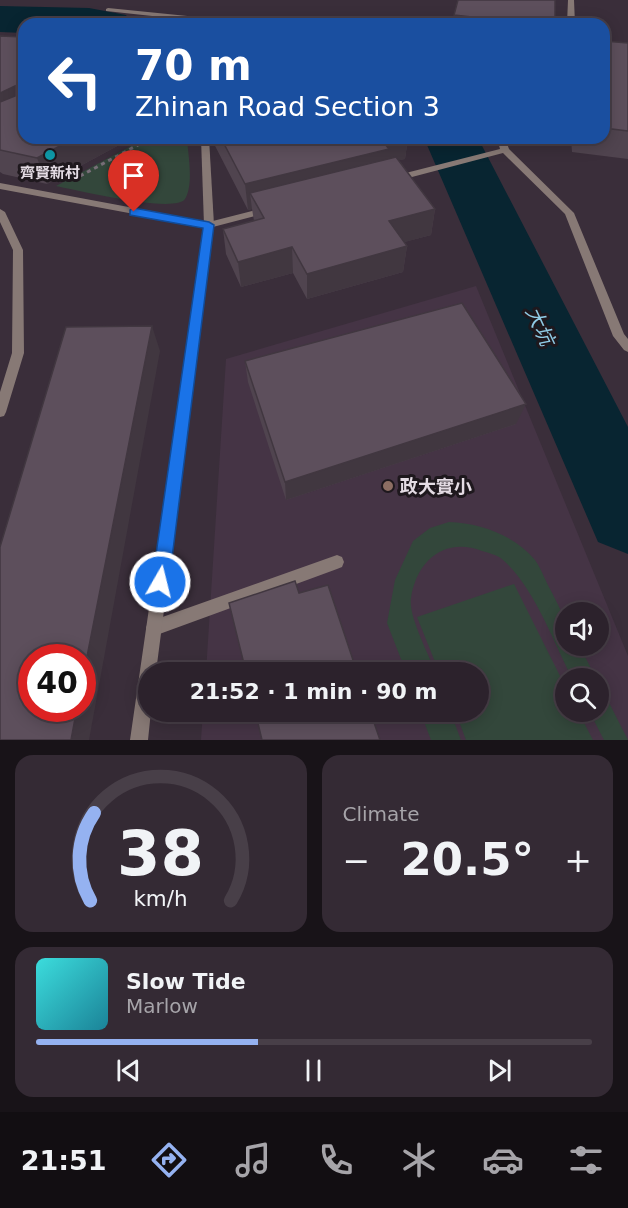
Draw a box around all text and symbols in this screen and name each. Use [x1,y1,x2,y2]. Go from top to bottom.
text: 70 m [135,41,252,90]
icon: left [36,42,114,120]
text: Zhinan Road Section 3 [135,91,440,122]
marker: 齊賢新村 [43,148,57,162]
pin [108,150,159,212]
icon: arrive [117,159,150,192]
place label: 齊賢新村 [20,164,80,182]
water label: 大坑 [521,303,561,352]
place label: 政大實小 [400,476,472,497]
marker: 政大實小 [381,479,395,493]
position arrow [128,550,192,614]
map controls [555,602,609,722]
button: sound [555,602,609,656]
speed limit sign: 40 [18,644,96,722]
button: search [555,668,609,722]
text: 21:52 · 1 min · 90 m [190,679,437,704]
text: Climate [343,802,419,826]
text: 38 [117,817,204,890]
text: 20.5° [400,833,534,886]
text: − [343,841,370,880]
text: + [564,841,592,880]
text: km/h [134,886,188,911]
text: Slow Tide [126,969,246,994]
text: Marlow [126,994,198,1018]
icon: previous [112,1054,145,1087]
icon: pause [297,1054,330,1087]
icon: next [483,1054,516,1087]
icon: directions [148,1139,190,1181]
icon: music [232,1139,274,1181]
icon: phone [315,1139,357,1181]
icon: climate [398,1139,440,1181]
icon: car [482,1139,524,1181]
icon: filters [565,1139,607,1181]
text: 21:51 [21,1145,107,1176]

